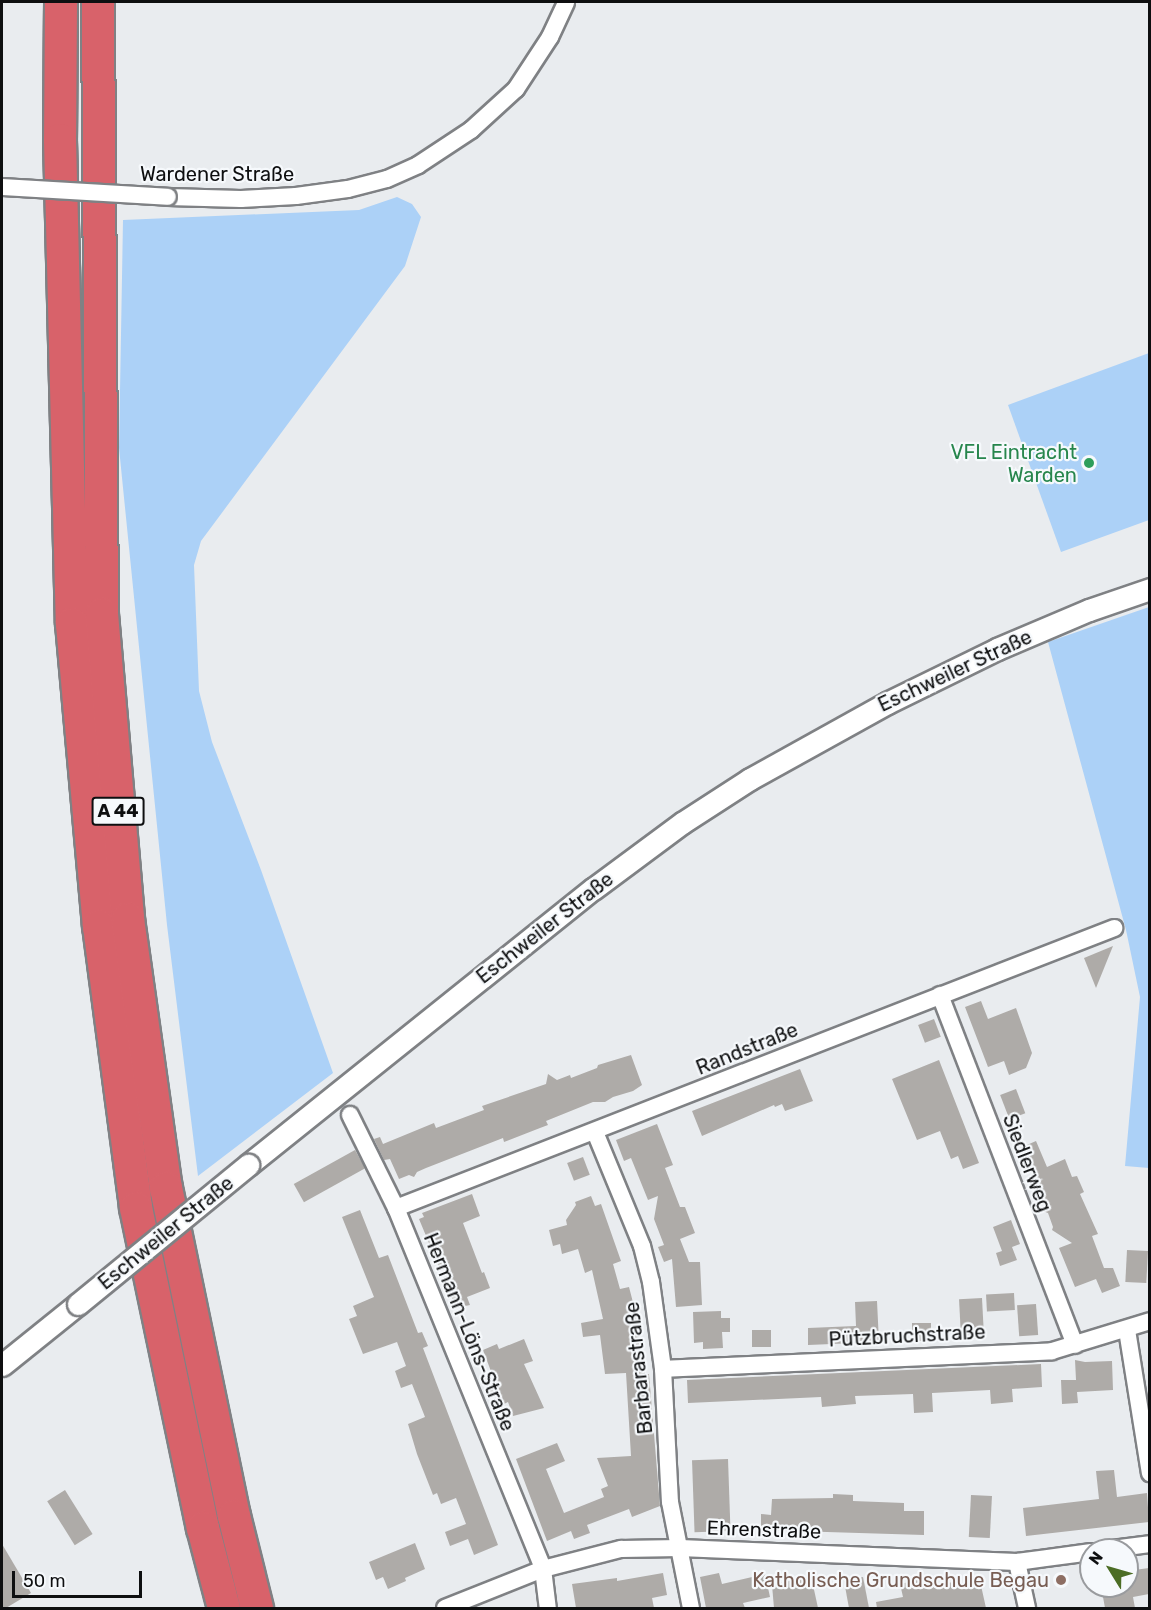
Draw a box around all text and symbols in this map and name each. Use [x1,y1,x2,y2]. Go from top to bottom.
street label: Wardener Straße [140,162,294,186]
place label: VFL Eintracht Warden [950,440,1077,487]
marker: VFL Eintracht Warden [1082,456,1096,470]
street label: Eschweiler Straße [874,625,1036,717]
road number: A 44 [91,796,145,826]
street label: Eschweiler Straße [472,867,618,989]
street label: Randstraße [693,1018,801,1080]
street label: Siedlerweg [997,1111,1057,1215]
street label: Eschweiler Straße [93,1171,239,1295]
street label: Hermann-Löns-Straße [418,1230,520,1434]
street label: Barbarastraße [620,1301,658,1435]
street label: Pützbruchstraße [828,1320,986,1352]
street label: Ehrenstraße [706,1516,822,1544]
north arrow [1079,1538,1139,1598]
text: N [1085,1548,1107,1568]
scale bar [15,1559,146,1597]
place label: Katholische Grundschule Begau [752,1568,1049,1592]
text: 50 m [23,1570,66,1592]
marker: Katholische Grundschule Begau [1054,1573,1068,1587]

